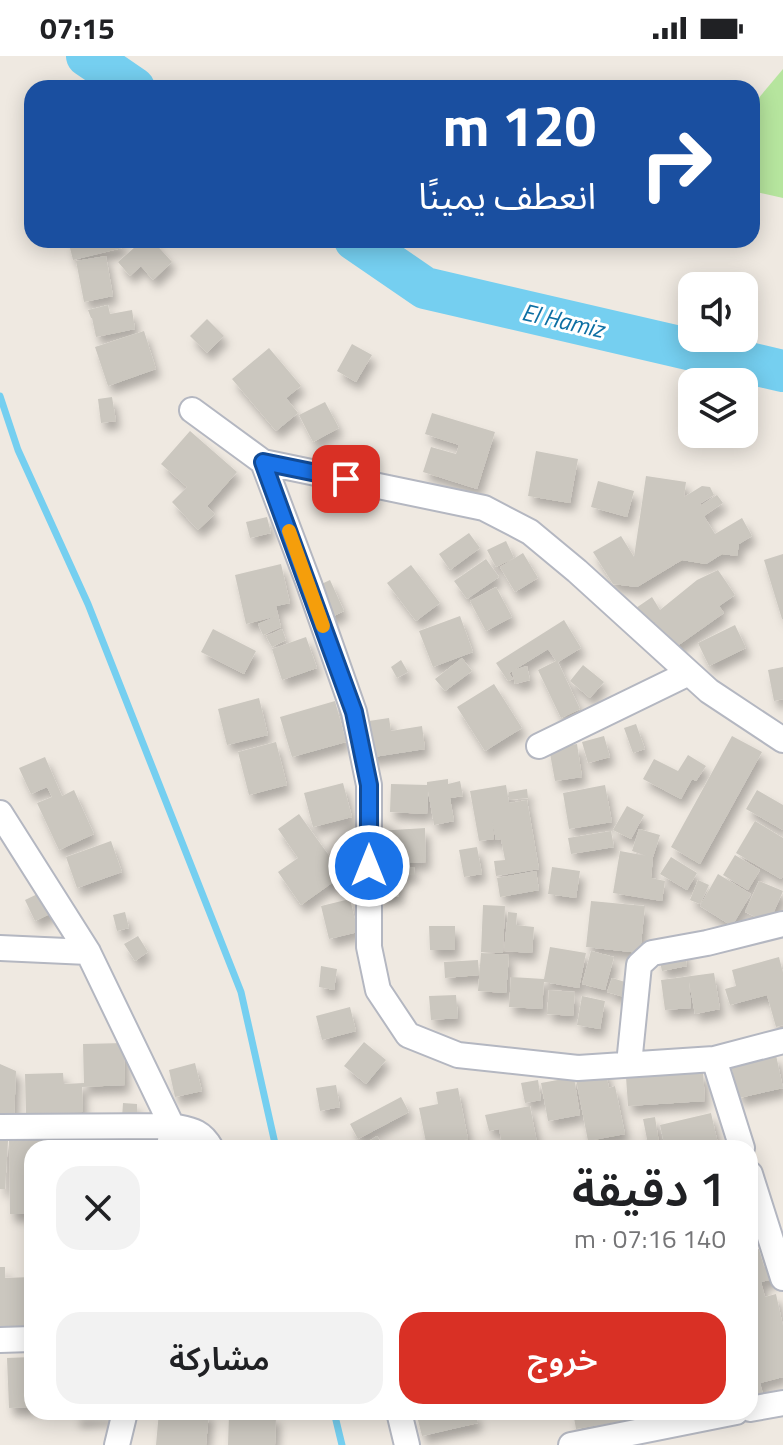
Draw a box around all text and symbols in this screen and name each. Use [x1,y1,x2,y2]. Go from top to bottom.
text: 07:15 [40,5,115,51]
text: 120 m [443,83,596,168]
icon: right [624,112,728,216]
text: انعطف يمينًا [418,168,596,223]
map controls [678,272,758,448]
button: sound [678,272,758,352]
water label: El Hamiz [519,293,609,347]
button: layers [678,368,758,448]
pin [312,445,380,513]
icon: arrive [324,457,368,501]
position arrow [327,824,411,908]
text: 1 دقيقة [572,1152,726,1225]
button: close [56,1166,140,1250]
text: 140 m · 07:16 [574,1219,726,1258]
button: مشاركة [56,1312,383,1404]
button: خروج [399,1312,726,1404]

